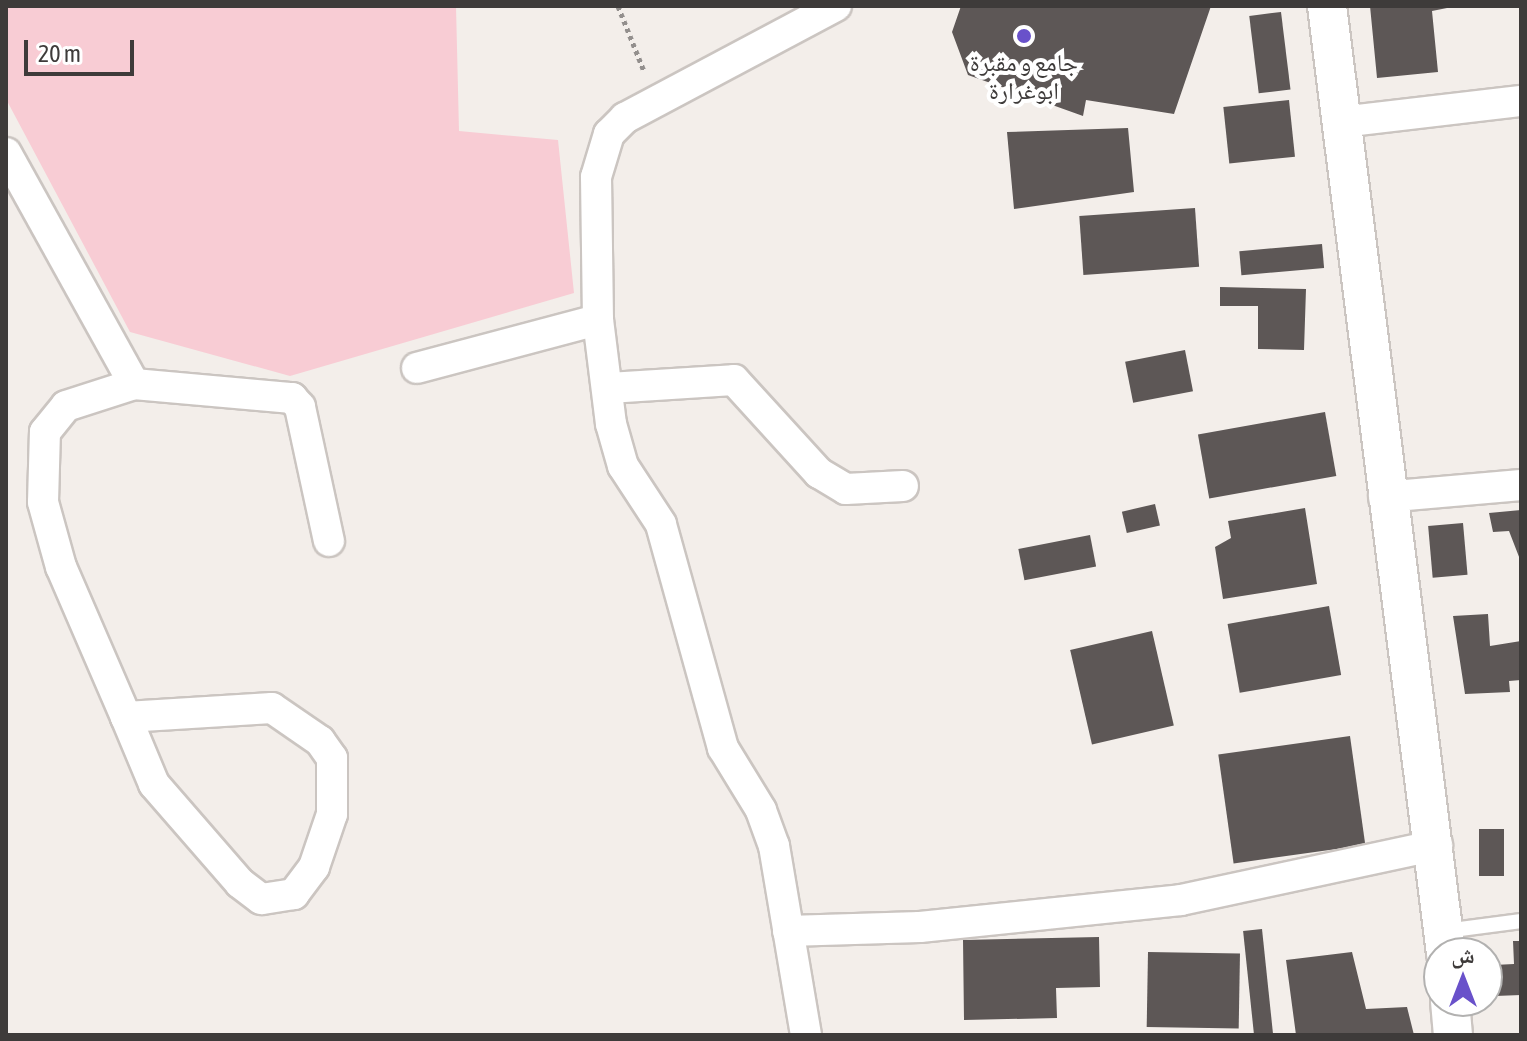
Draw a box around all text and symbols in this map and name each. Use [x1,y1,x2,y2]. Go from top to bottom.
scale bar [28,24,138,74]
marker: جامع و مقبرة ابوغرارة [1015,27,1033,45]
text: 20 m [38,40,81,67]
place label: جامع و مقبرة ابوغرارة [970,49,1078,105]
north arrow [1423,937,1503,1017]
text: ش [1451,942,1475,968]

